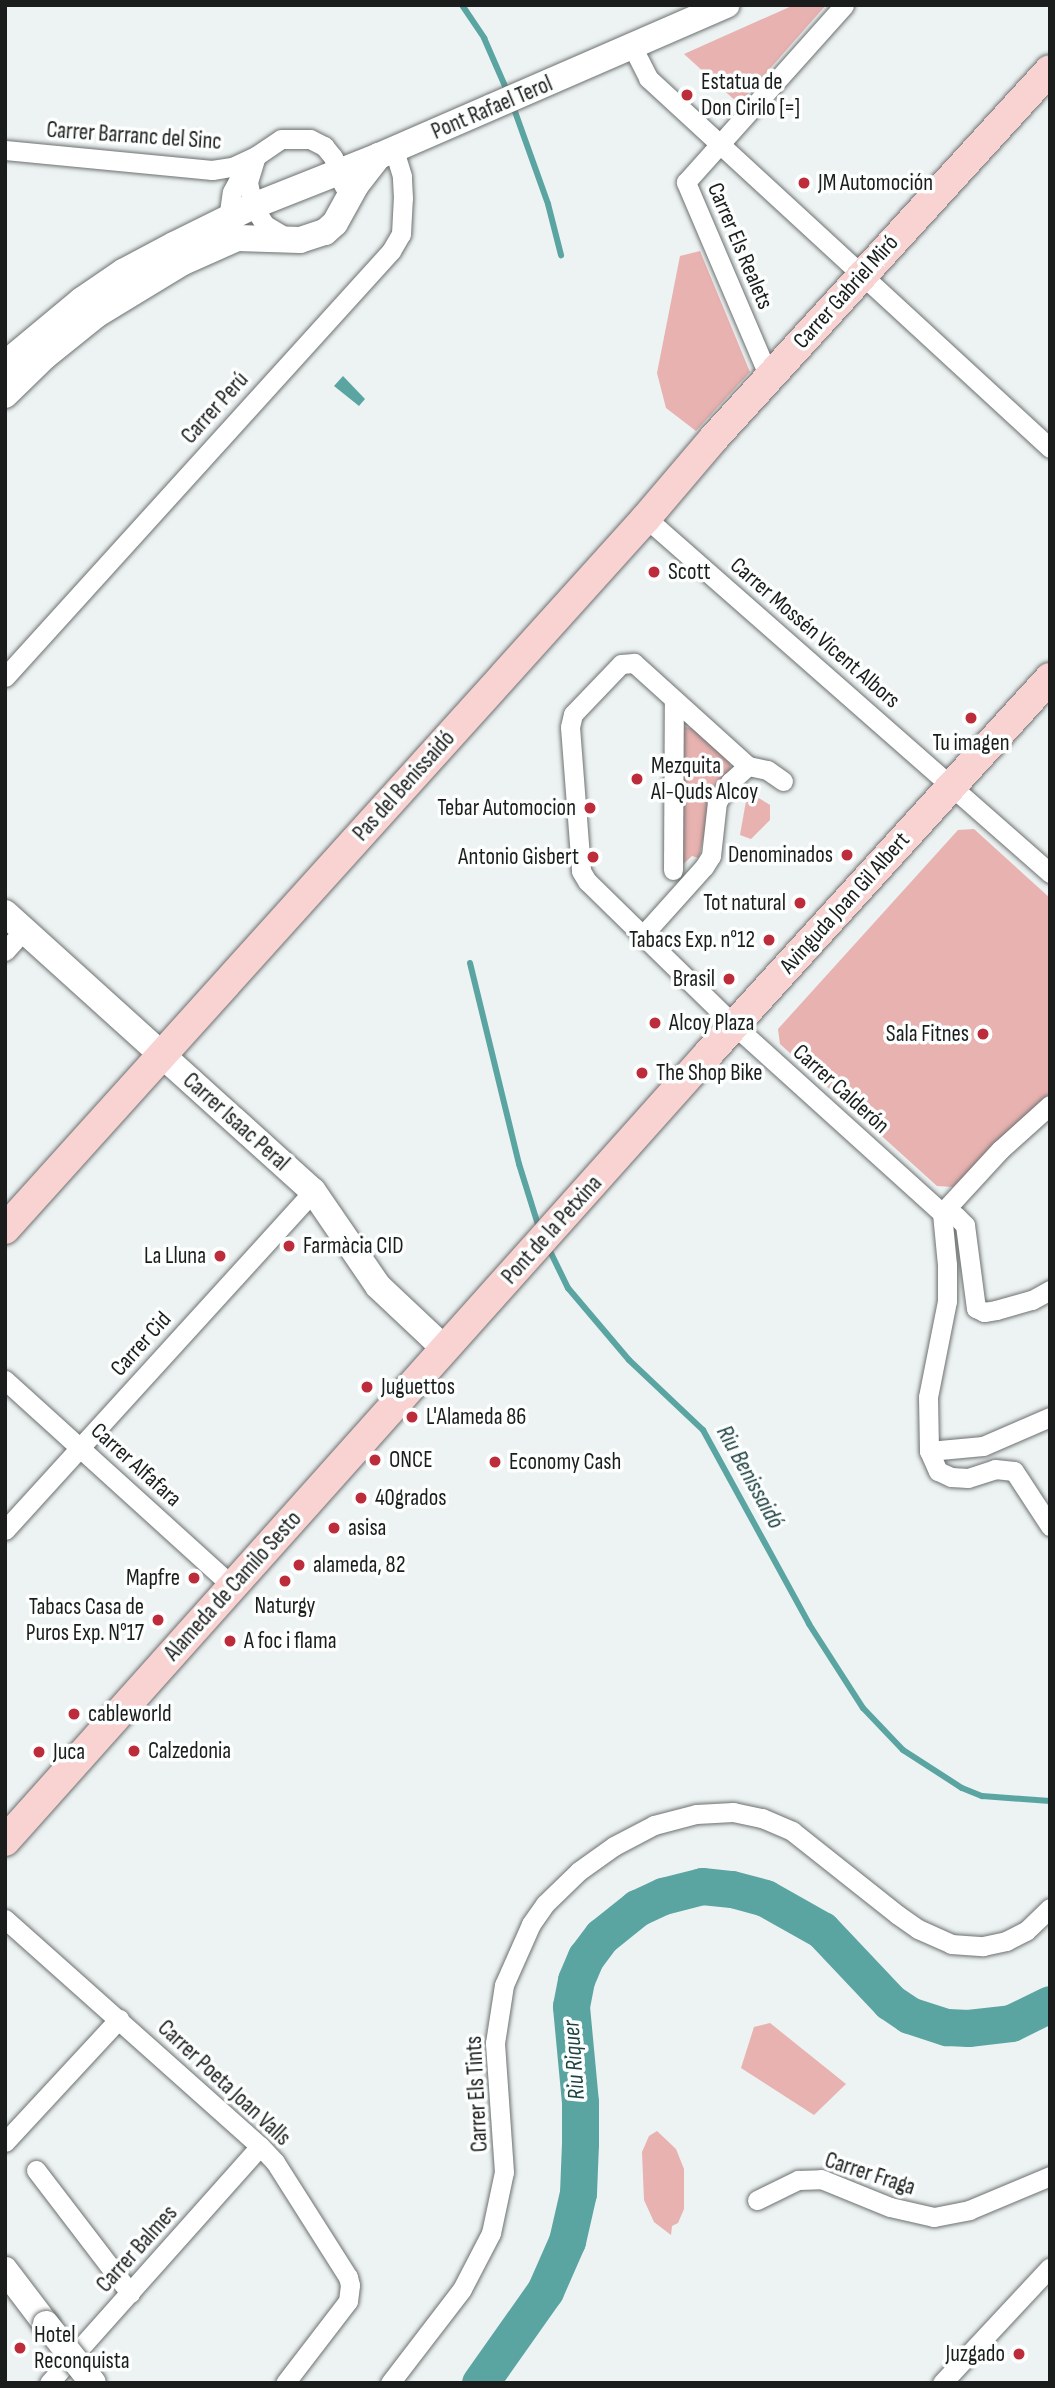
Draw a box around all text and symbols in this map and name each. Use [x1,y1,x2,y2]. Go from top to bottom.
place label: Estatua de Don Cirilo [=] [701,68,800,122]
street label: Pont Rafael Terol [427,70,557,146]
marker: Estatua de Don Cirilo [=] [679,87,695,103]
street label: Carrer Barranc del Sinc [46,116,222,156]
place label: JM Automoción [818,169,933,197]
marker: JM Automoción [796,175,812,191]
street label: Carrer Els Realets [701,179,779,313]
street label: Carrer Gabriel Miró [788,229,904,355]
street label: Carrer Perú [176,366,254,450]
street label: Carrer Mossén Vicent Albors [724,552,906,714]
place label: Scott [668,558,711,586]
marker: Scott [646,564,662,580]
marker: Tu imagen [963,710,979,726]
street label: Pas del Benissaidó [347,725,461,847]
place label: Tu imagen [932,729,1010,757]
place label: Mezquita Al-Quds Alcoy [651,752,758,806]
marker: Mezquita Al-Quds Alcoy [629,771,645,787]
place label: Tebar Automocion [437,794,576,822]
marker: Tebar Automocion [582,800,598,816]
street label: Avinguda Joan Gil Albert [774,827,916,979]
place label: Denominados [728,841,833,869]
place label: Antonio Gisbert [458,843,579,871]
marker: Denominados [839,847,855,863]
marker: Antonio Gisbert [585,849,601,865]
place label: Tot natural [703,889,786,917]
marker: Tot natural [792,895,808,911]
place label: Tabacs Exp. n°12 [629,926,755,954]
marker: Tabacs Exp. n°12 [761,932,777,948]
place label: Brasil [673,965,715,993]
marker: Brasil [721,971,737,987]
place label: Alcoy Plaza [669,1009,754,1037]
marker: Alcoy Plaza [647,1015,663,1031]
place label: Sala Fitnes [886,1020,969,1048]
marker: Sala Fitnes [975,1026,991,1042]
street label: Carrer Calderón [787,1038,895,1140]
place label: The Shop Bike [656,1059,762,1087]
marker: The Shop Bike [634,1065,650,1081]
street label: Carrer Isaac Peral [177,1067,295,1177]
street label: Pont de la Petxina [496,1170,608,1290]
place label: Farmàcia CID [303,1232,403,1260]
marker: Farmàcia CID [281,1238,297,1254]
place label: La Lluna [144,1242,206,1270]
marker: La Lluna [212,1248,228,1264]
street label: Carrer Cid [105,1306,177,1382]
place label: Juguettos [381,1373,455,1401]
marker: Juguettos [359,1379,375,1395]
place label: L'Alameda 86 [426,1403,526,1431]
marker: L'Alameda 86 [404,1409,420,1425]
street label: Carrer Alfafara [85,1417,187,1513]
water label: Riu Benissaidó [710,1420,790,1534]
place label: ONCE [389,1446,433,1474]
place label: Economy Cash [509,1448,621,1476]
marker: ONCE [367,1452,383,1468]
marker: Economy Cash [487,1454,503,1470]
place label: 40grados [375,1484,446,1512]
marker: 40grados [353,1490,369,1506]
street label: Alameda de Camilo Sesto [159,1506,307,1666]
place label: asisa [348,1514,386,1542]
marker: asisa [326,1520,342,1536]
place label: alameda, 82 [313,1551,405,1579]
marker: alameda, 82 [291,1557,307,1573]
place label: Mapfre [126,1564,180,1592]
marker: Mapfre [186,1570,202,1586]
marker: Naturgy [277,1573,293,1589]
place label: Naturgy [255,1592,315,1620]
place label: Tabacs Casa de Puros Exp. N°17 [26,1593,144,1647]
marker: Tabacs Casa de Puros Exp. N°17 [150,1612,166,1628]
place label: A foc i flama [244,1627,337,1655]
marker: A foc i flama [222,1633,238,1649]
place label: cableworld [88,1700,172,1728]
marker: cableworld [66,1706,82,1722]
place label: Calzedonia [148,1737,231,1765]
place label: Juca [53,1738,85,1766]
marker: Calzedonia [126,1743,142,1759]
marker: Juca [31,1744,47,1760]
street label: Carrer Poeta Joan Valls [152,2014,296,2152]
water label: Riu Riquer [557,2019,591,2101]
street label: Carrer Els Tints [460,2035,494,2153]
street label: Carrer Fraga [821,2146,919,2202]
street label: Carrer Balmes [91,2200,183,2298]
place label: Hotel Reconquista [34,2321,130,2375]
marker: Hotel Reconquista [12,2340,28,2356]
place label: Juzgado [946,2340,1005,2368]
marker: Juzgado [1011,2346,1027,2362]

